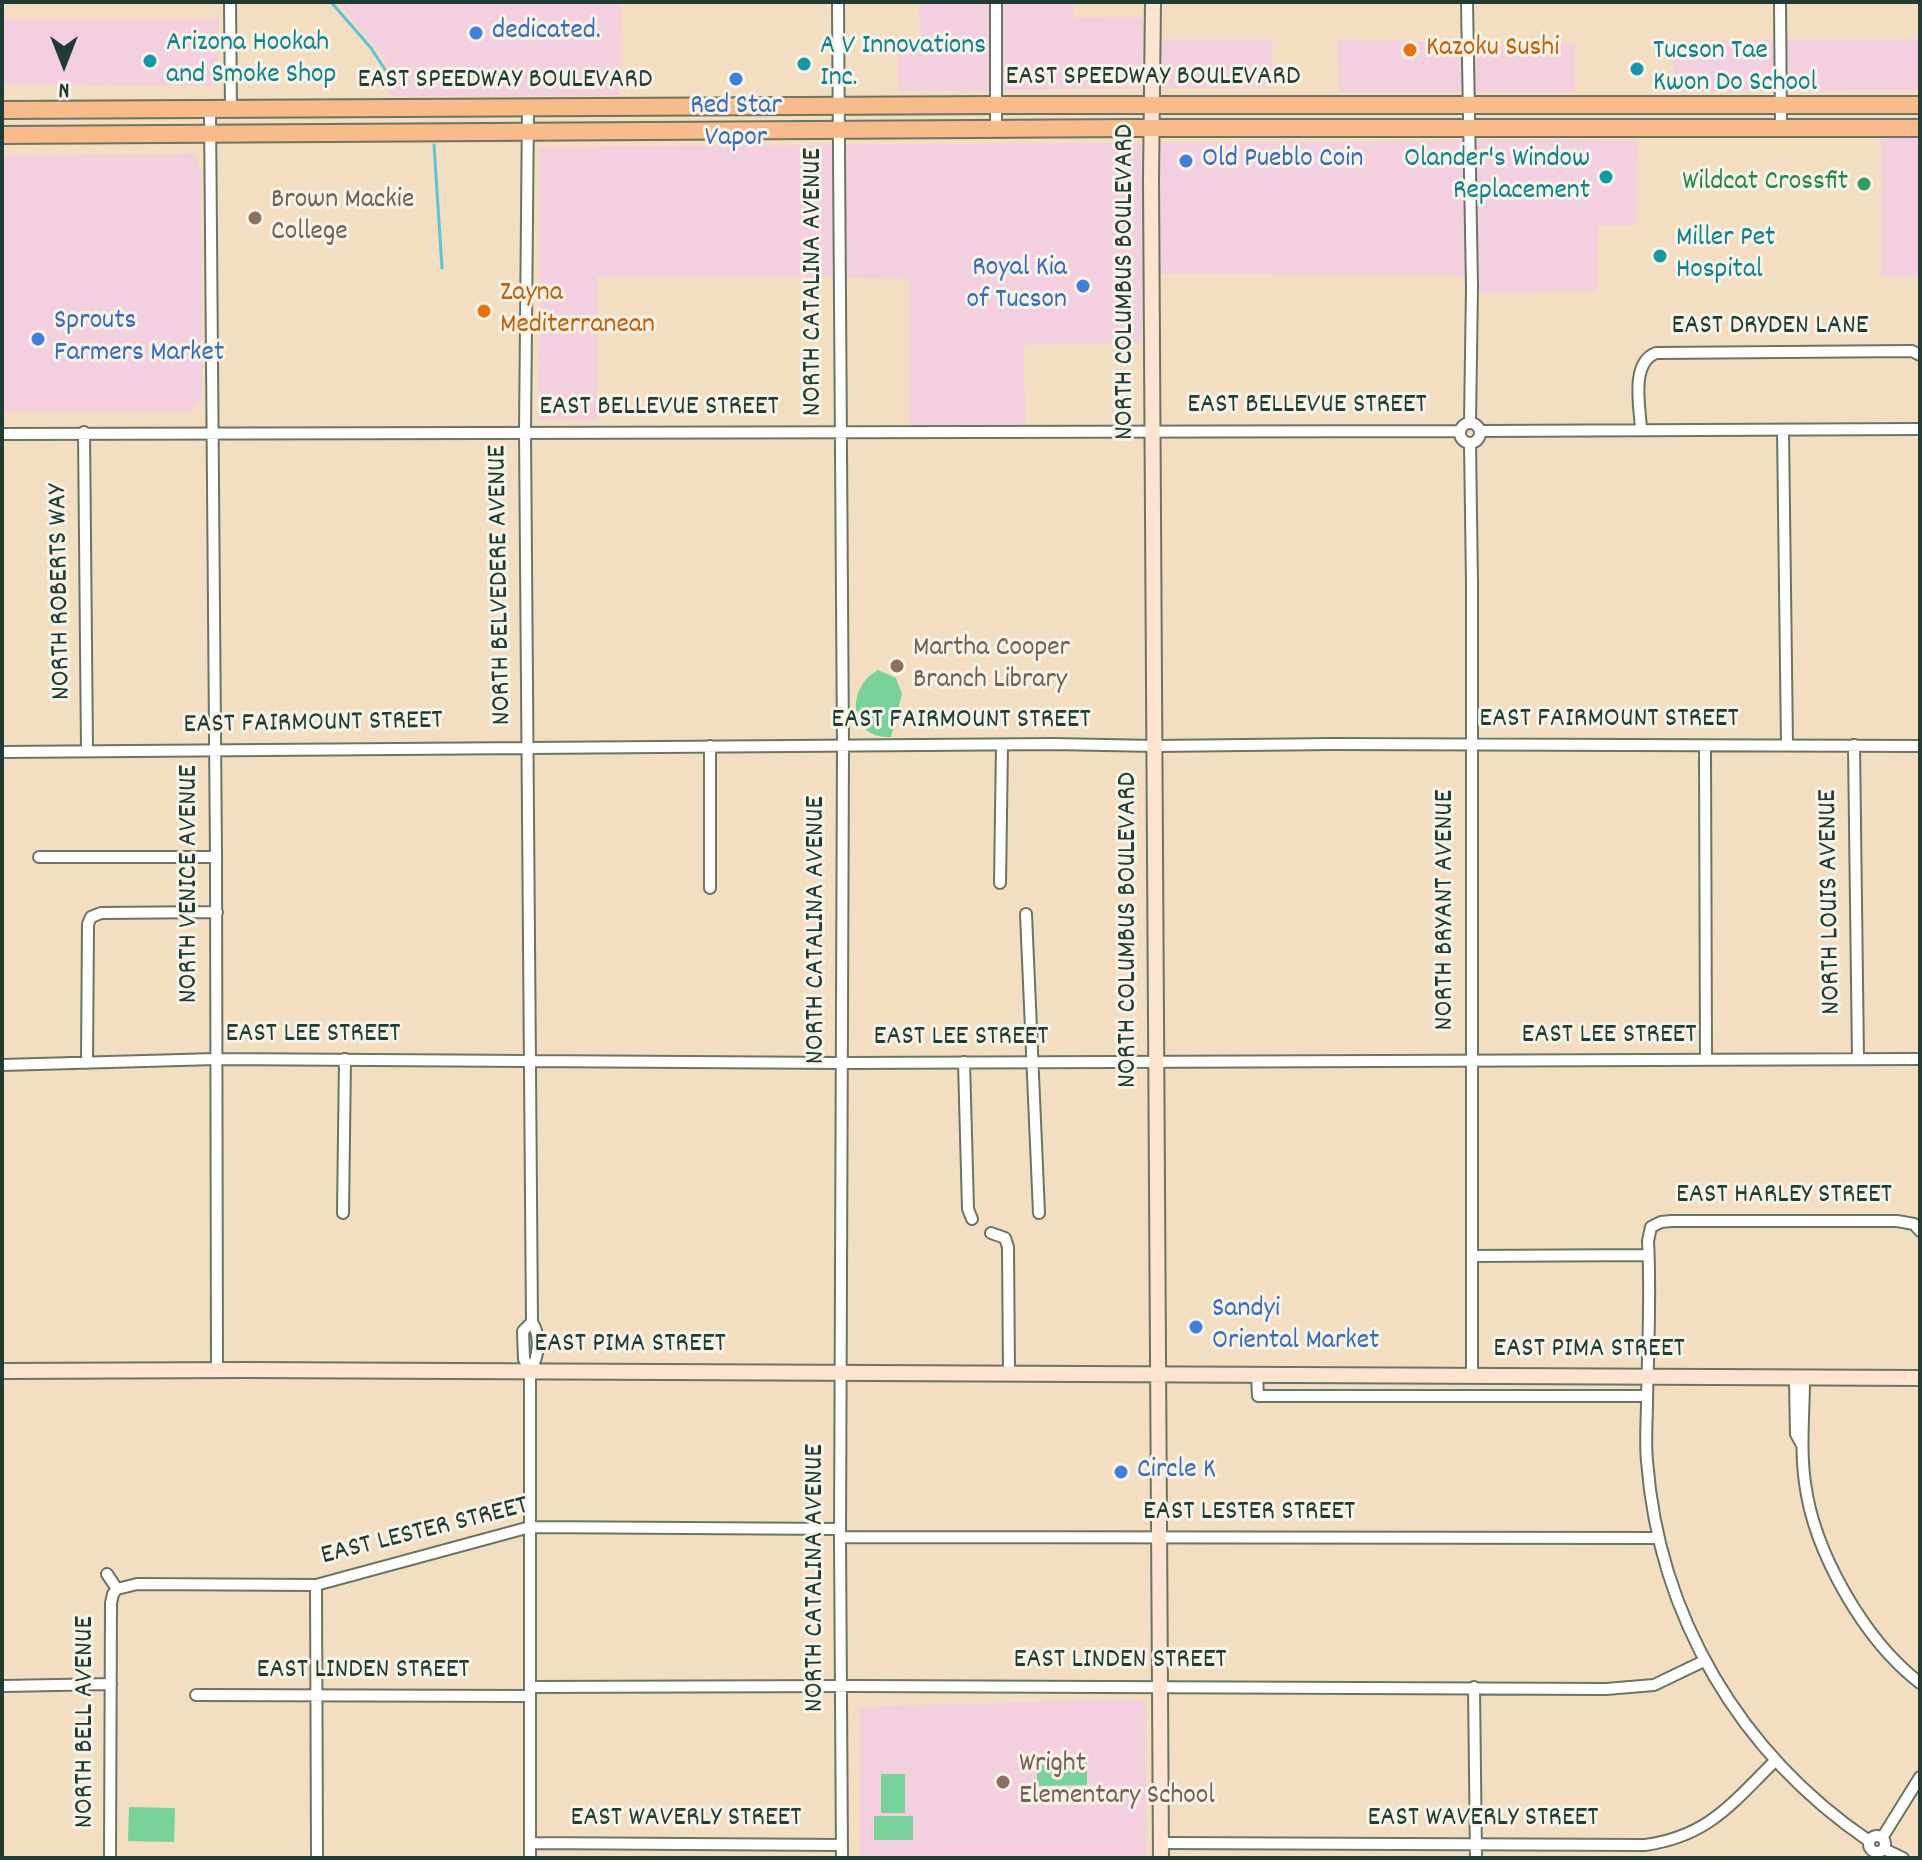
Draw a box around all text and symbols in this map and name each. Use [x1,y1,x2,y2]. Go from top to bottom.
place label: dedicated. [492,16,601,50]
north arrow [24,24,104,104]
marker: dedicated. [467,24,485,42]
place label: Arizona Hookah and Smoke Shop [166,28,336,94]
place label: A V Innovations Inc. [820,31,986,97]
place label: Kazoku Sushi [1426,33,1559,67]
place label: Tucson Tae Kwon Do School [1653,36,1817,102]
marker: Kazoku Sushi [1401,41,1419,59]
marker: Arizona Hookah and Smoke Shop [141,52,159,70]
marker: A V Innovations Inc. [795,55,813,73]
marker: Tucson Tae Kwon Do School [1628,60,1646,78]
street label: EAST SPEEDWAY BOULEVARD [1006,62,1300,96]
street label: EAST SPEEDWAY BOULEVARD [358,65,652,99]
marker: Red Star Vapor [727,70,745,88]
text: N [59,73,69,104]
place label: Red Star Vapor [690,91,782,157]
street label: NORTH COLUMBUS BOULEVARD [1110,124,1144,440]
place label: Old Pueblo Coin [1202,144,1363,178]
place label: Olander's Window Replacement [1404,144,1590,210]
street label: NORTH CATALINA AVENUE [798,148,832,416]
marker: Old Pueblo Coin [1177,152,1195,170]
place label: Wildcat Crossfit [1682,167,1848,201]
marker: Olander's Window Replacement [1597,168,1615,186]
marker: Wildcat Crossfit [1855,175,1873,193]
place label: Brown Mackie College [271,185,414,251]
marker: Brown Mackie College [246,209,264,227]
place label: Miller Pet Hospital [1676,223,1775,289]
marker: Miller Pet Hospital [1651,247,1669,265]
place label: Royal Kia of Tucson [967,253,1067,319]
marker: Royal Kia of Tucson [1074,277,1092,295]
place label: Zayna Mediterranean [500,278,655,344]
marker: Zayna Mediterranean [475,302,493,320]
place label: Sprouts Farmers Market [54,306,224,372]
street label: EAST DRYDEN LANE [1672,311,1868,345]
marker: Sprouts Farmers Market [29,330,47,348]
street label: EAST BELLEVUE STREET [1187,390,1427,424]
street label: EAST BELLEVUE STREET [539,392,779,426]
street label: NORTH BELVEDERE AVENUE [483,444,521,726]
street label: NORTH ROBERTS WAY [43,484,81,700]
place label: Martha Cooper Branch Library [913,633,1070,699]
marker: Martha Cooper Branch Library [888,657,906,675]
street label: EAST FAIRMOUNT STREET [1479,704,1739,738]
street label: EAST FAIRMOUNT STREET [831,705,1091,739]
street label: EAST FAIRMOUNT STREET [183,706,443,744]
street label: NORTH VENICE AVENUE [174,765,208,1003]
street label: NORTH COLUMBUS BOULEVARD [1113,772,1147,1088]
street label: NORTH LOUIS AVENUE [1813,789,1851,1015]
street label: NORTH BRYANT AVENUE [1430,790,1464,1030]
street label: NORTH CATALINA AVENUE [801,796,835,1064]
street label: EAST LEE STREET [225,1019,401,1053]
street label: EAST LEE STREET [1521,1020,1697,1054]
street label: EAST LEE STREET [873,1022,1049,1056]
street label: EAST HARLEY STREET [1676,1180,1892,1214]
place label: Sandyi Oriental Market [1212,1294,1379,1360]
marker: Sandyi Oriental Market [1187,1318,1205,1336]
street label: EAST PIMA STREET [534,1329,726,1363]
street label: EAST PIMA STREET [1493,1334,1685,1368]
street label: NORTH CATALINA AVENUE [800,1444,834,1712]
place label: Circle K [1137,1455,1216,1489]
marker: Circle K [1112,1463,1130,1481]
street label: EAST LESTER STREET [318,1491,532,1575]
street label: EAST LESTER STREET [1143,1497,1355,1531]
street label: NORTH BELL AVENUE [70,1616,104,1828]
street label: EAST LINDEN STREET [1013,1645,1227,1679]
street label: EAST LINDEN STREET [256,1655,470,1689]
place label: Wright Elementary School [1019,1749,1215,1815]
marker: Wright Elementary School [994,1773,1012,1791]
street label: EAST WAVERLY STREET [570,1803,802,1837]
street label: EAST WAVERLY STREET [1367,1803,1599,1837]

